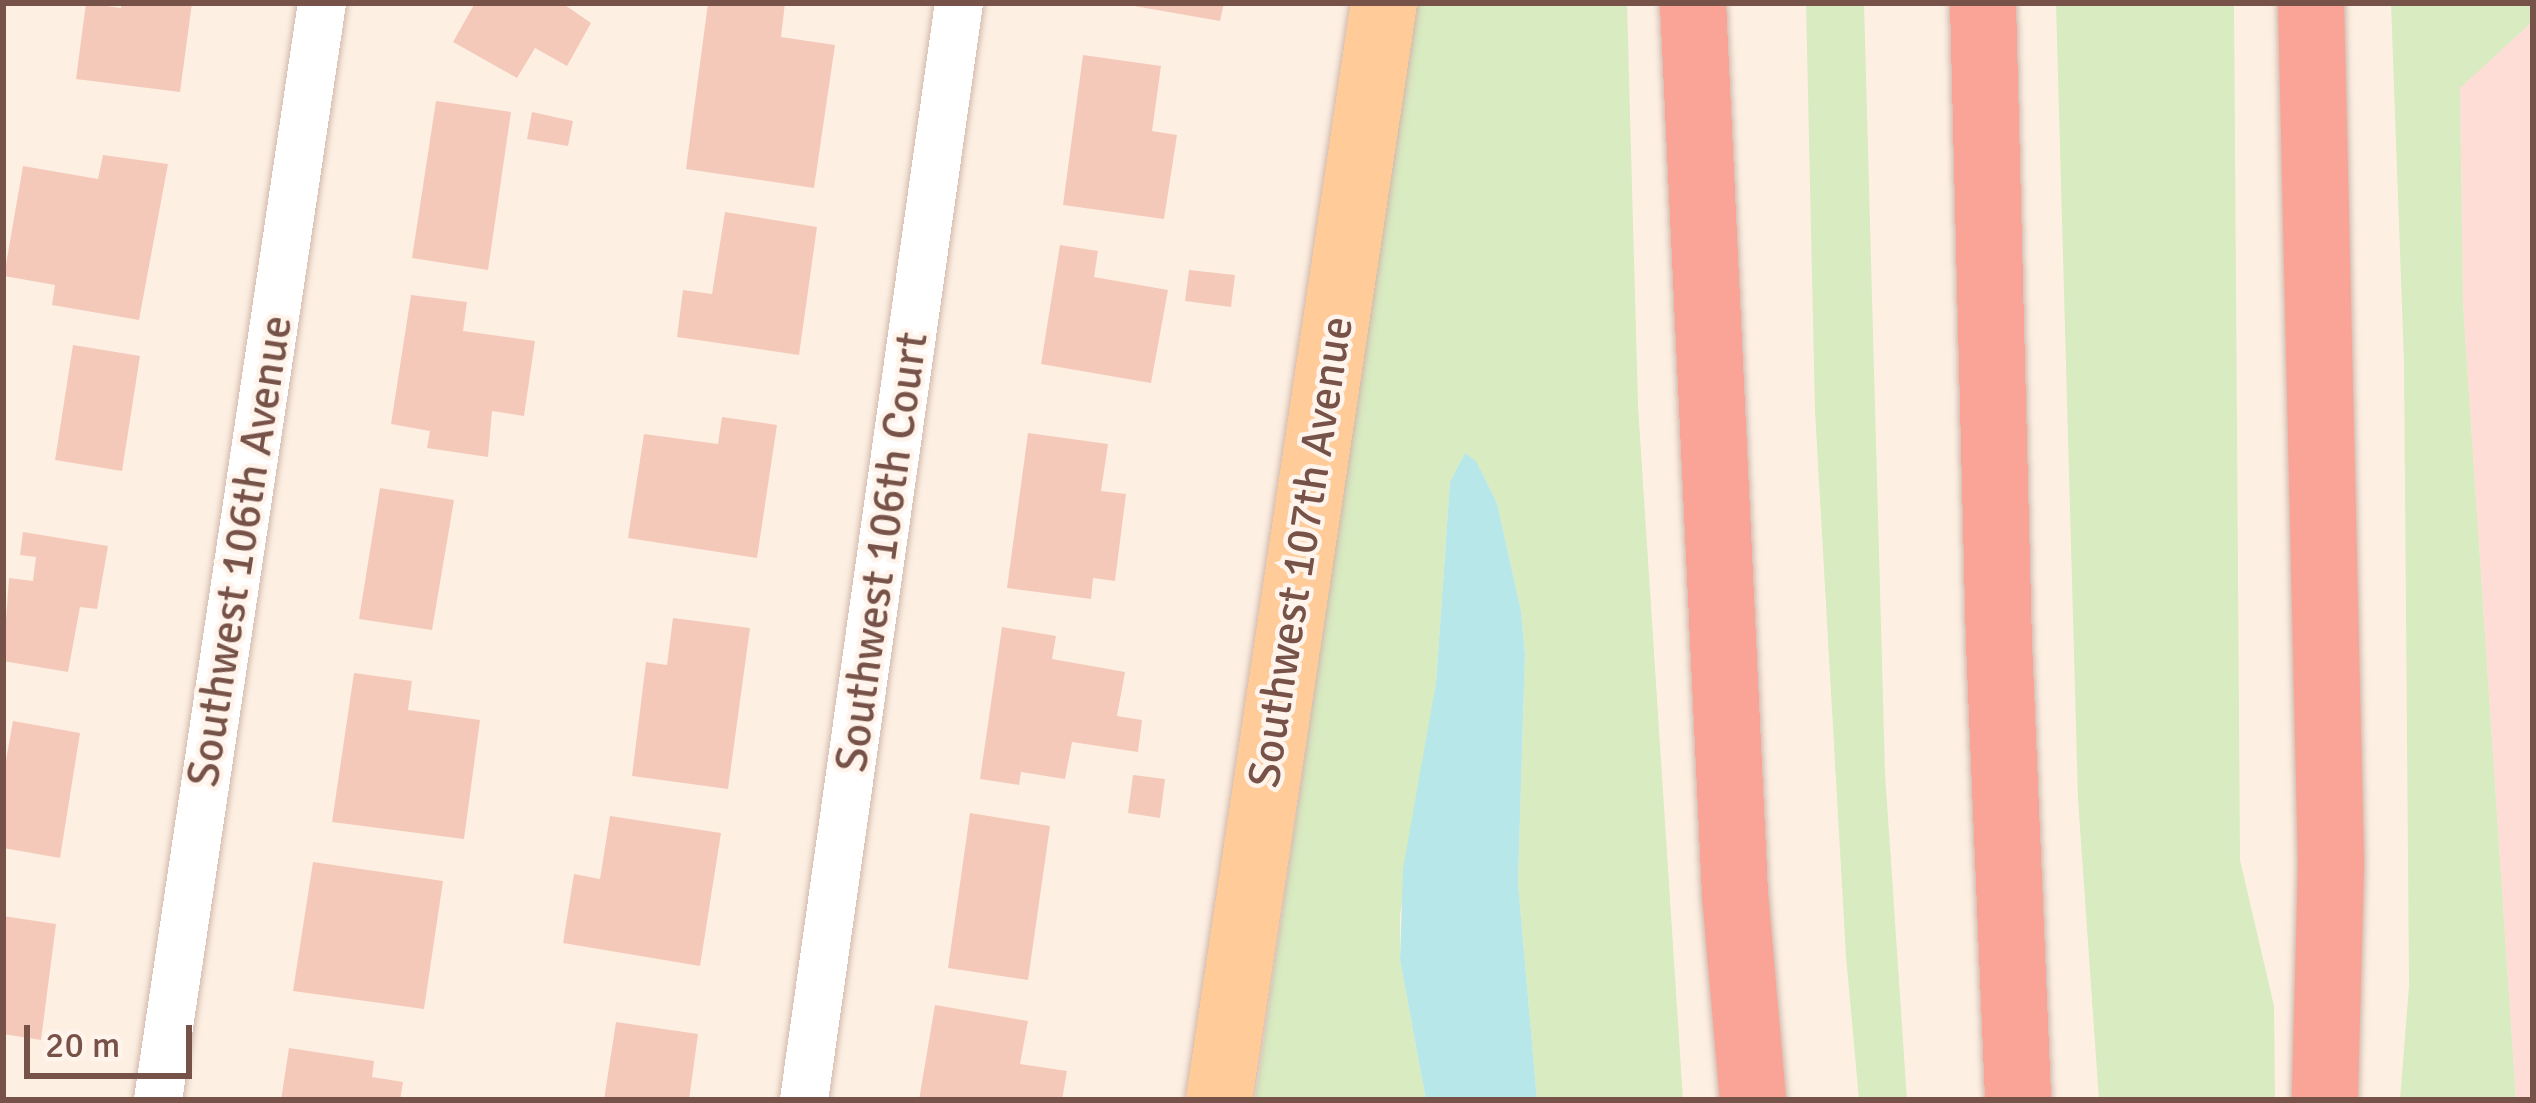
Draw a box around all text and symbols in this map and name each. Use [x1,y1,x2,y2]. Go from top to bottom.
street label: Southwest 106th Avenue [176,312,304,790]
street label: Southwest 107th Avenue [1237,313,1365,791]
street label: Southwest 106th Court [824,329,940,775]
scale bar [30,1001,198,1075]
text: 20 m [45,1023,121,1068]

